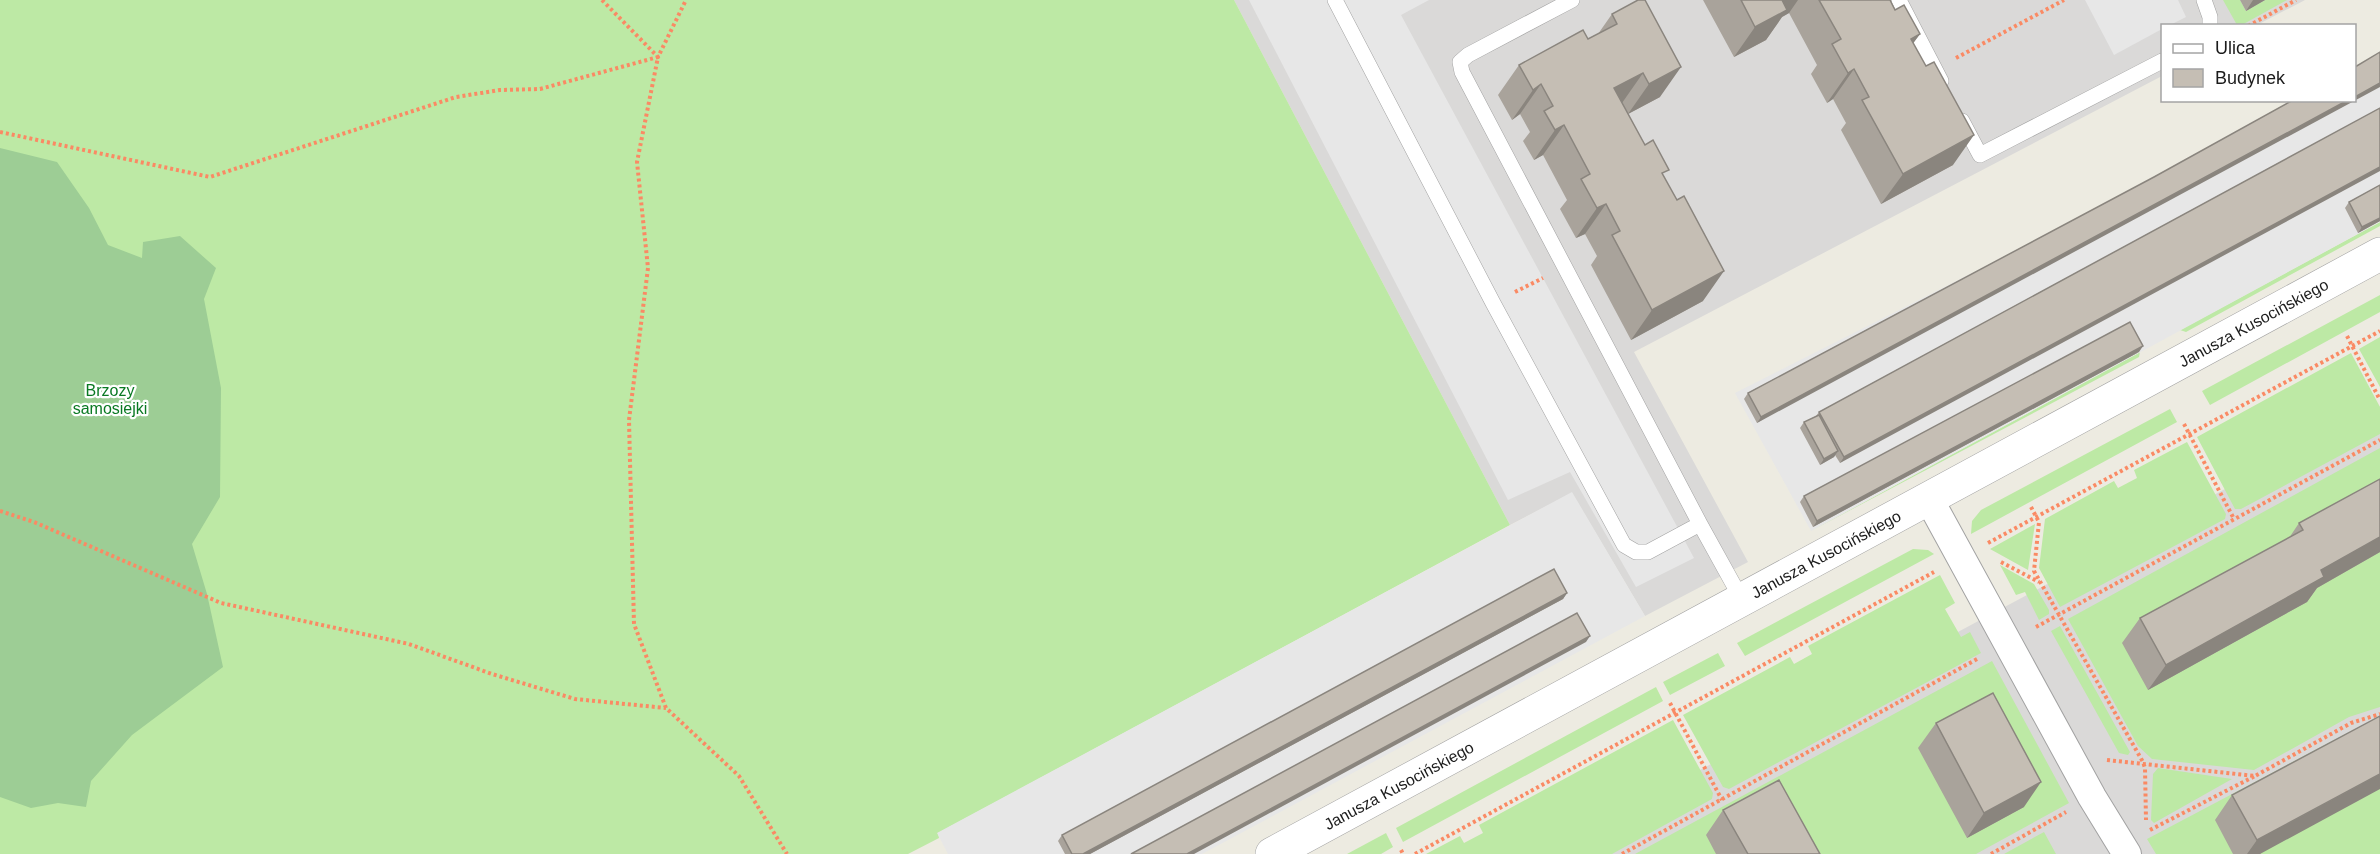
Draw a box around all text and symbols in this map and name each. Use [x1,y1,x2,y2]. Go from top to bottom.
legend [2161,24,2356,102]
text: Ulica [2215,38,2256,58]
text: Budynek [2215,68,2286,88]
street label: Janusza Kusocińskiego [2176,276,2331,370]
park label: Brzozy samosiejki [73,382,147,417]
street label: Janusza Kusocińskiego [1749,507,1904,602]
street label: Janusza Kusocińskiego [1321,739,1477,833]

